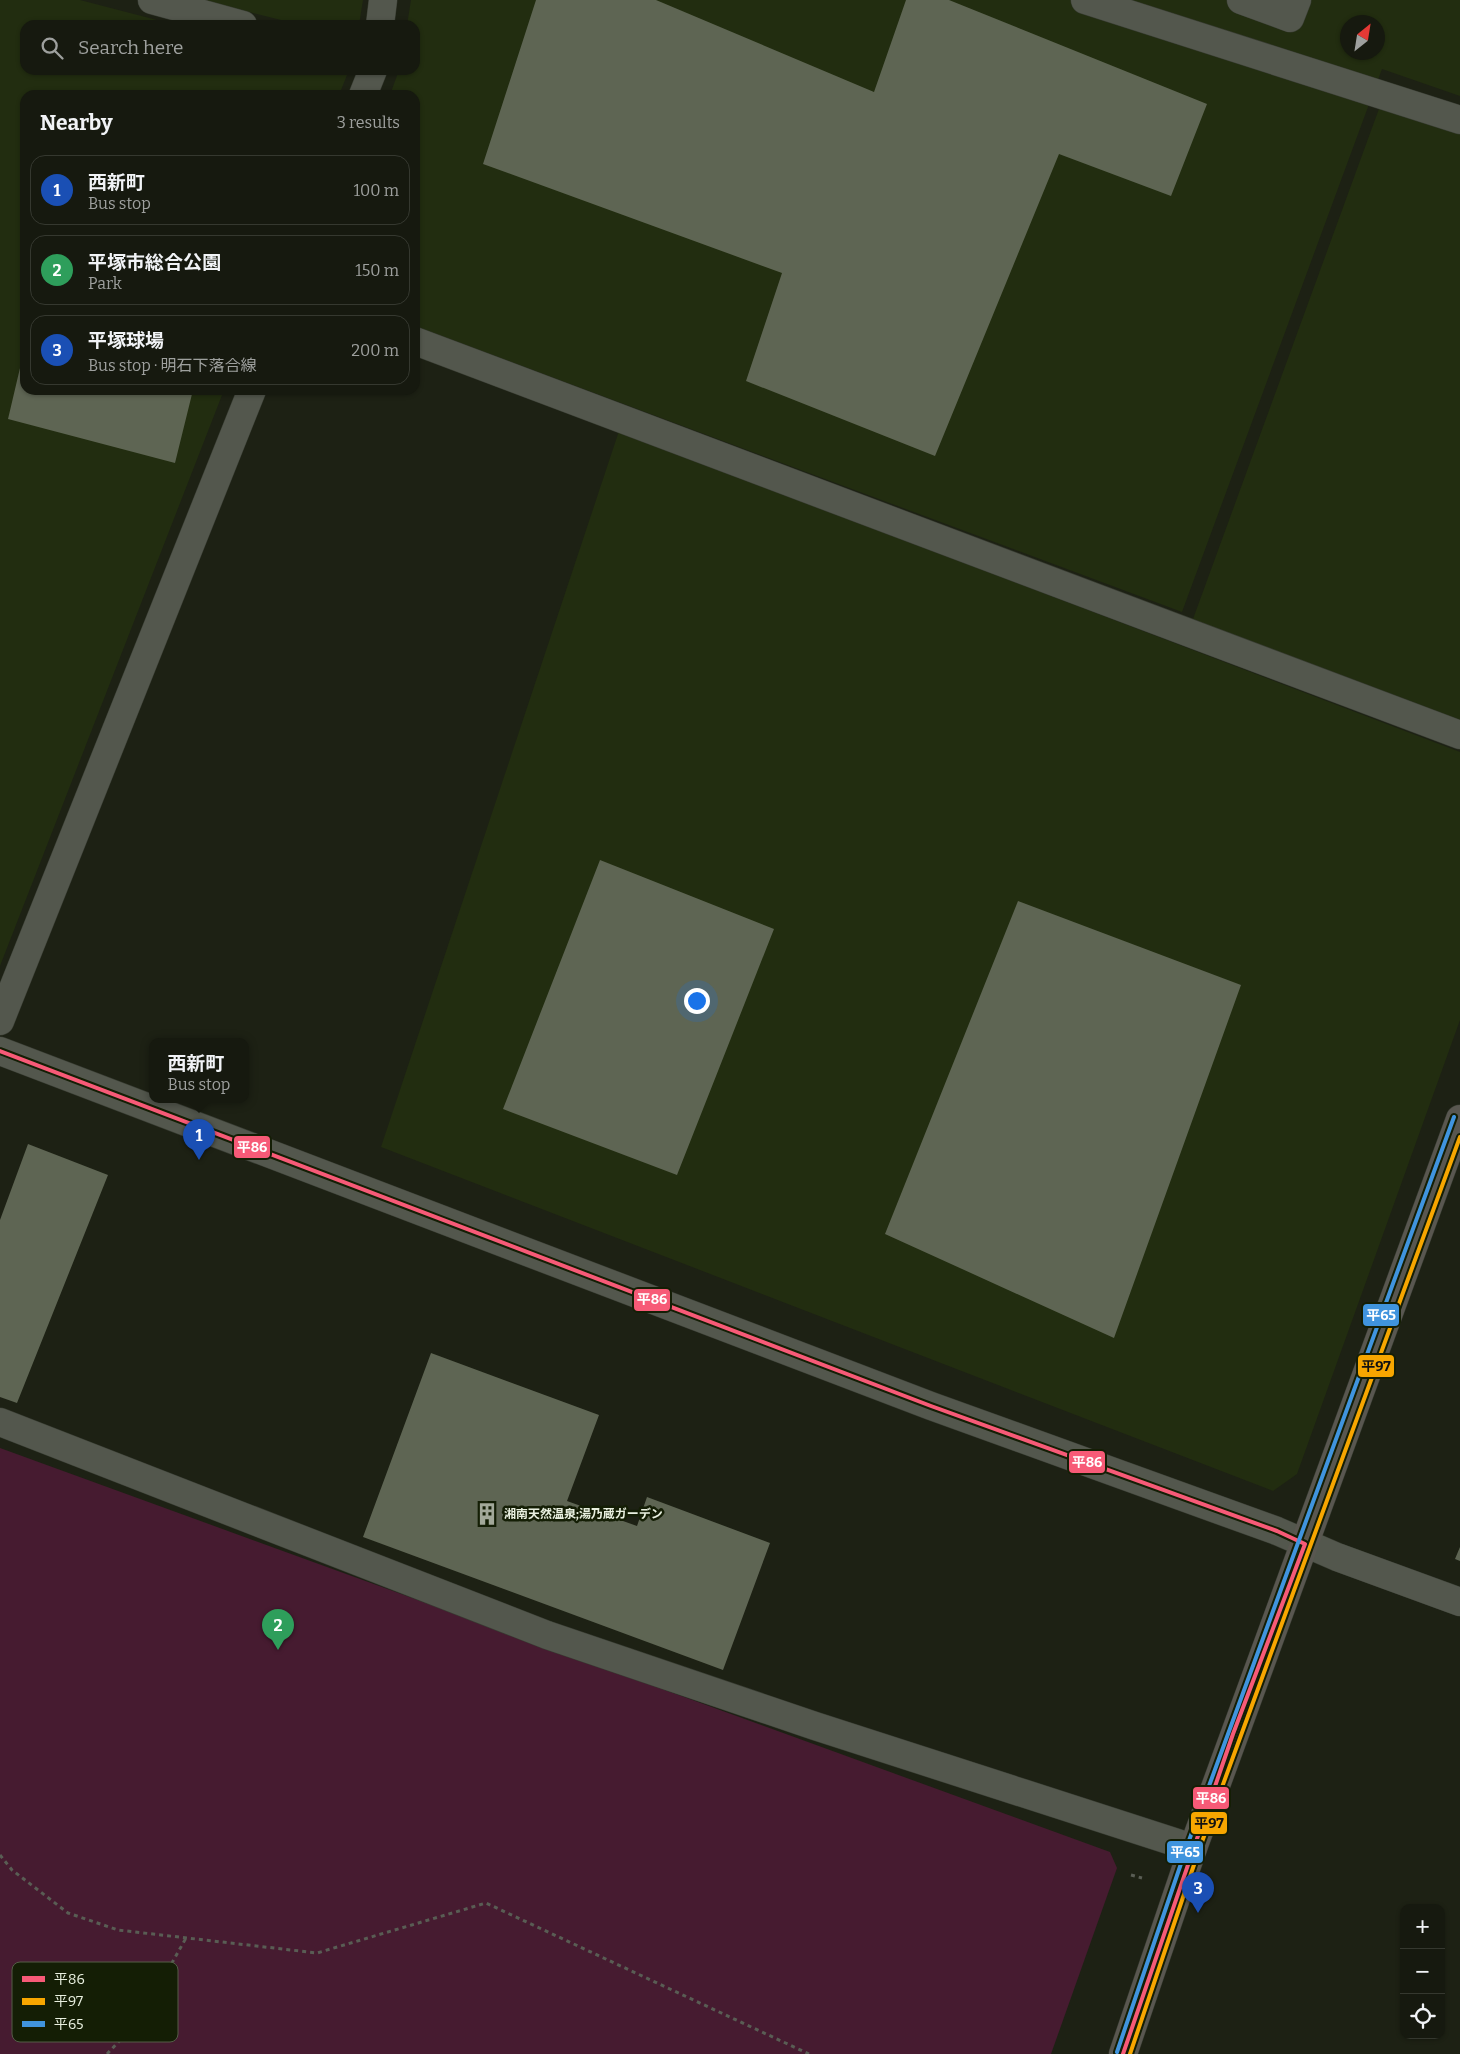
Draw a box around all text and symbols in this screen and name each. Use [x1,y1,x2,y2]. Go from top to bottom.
north arrow [1340,15,1385,60]
search box [20,20,420,75]
icon: search [38,34,66,62]
text: Search here [78,36,183,59]
text: Nearby [40,110,113,136]
text: 3 results [337,113,400,132]
text: 西新町 [88,171,145,194]
text: 1 [54,181,60,200]
text: 100 m [354,181,399,200]
text: Bus stop [88,194,151,213]
text: 平塚市総合公園 [88,251,221,274]
text: 2 [52,261,62,280]
text: 150 m [355,261,399,280]
text: Park [88,274,122,293]
text: 平塚球場 [88,329,164,352]
text: 3 [52,341,62,360]
text: 200 m [351,341,399,360]
text: Bus stop · 明石下落合線 [88,356,257,375]
your location [684,988,710,1014]
popup [149,1038,249,1103]
text: 西新町 [168,1052,225,1075]
text: Bus stop [168,1075,230,1094]
pin: 1 [183,1119,215,1160]
line badge: 平86 [233,1135,271,1159]
text: 平86 [237,1139,267,1156]
line badge: 平86 [633,1288,671,1312]
text: 平86 [637,1291,667,1308]
line badge: 平65 [1362,1303,1400,1327]
text: 平65 [1366,1307,1396,1324]
line badge: 平97 [1357,1354,1395,1378]
text: 平97 [1361,1358,1391,1375]
line badge: 平86 [1068,1450,1106,1474]
text: 平86 [1072,1454,1102,1471]
building icon: 湘南天然温泉;湯乃蔵ガーデン [474,1501,500,1527]
place label: 湘南天然温泉;湯乃蔵ガーデン [504,1507,663,1521]
pin: 2 [262,1609,294,1650]
line badge: 平86 [1192,1786,1230,1810]
text: 平86 [1196,1790,1226,1807]
line badge: 平97 [1190,1811,1228,1835]
text: 平97 [1194,1815,1224,1832]
line badge: 平65 [1166,1840,1204,1864]
text: 平65 [1170,1844,1200,1861]
pin: 3 [1182,1872,1214,1913]
map controls [1400,1904,1445,2039]
button: + [1400,1904,1445,1949]
button: − [1400,1949,1445,1994]
legend [12,1962,178,2042]
text: 平86 [54,1971,85,1988]
text: 平97 [54,1993,83,2010]
button: locate [1400,1994,1445,2039]
text: 平65 [54,2016,83,2033]

